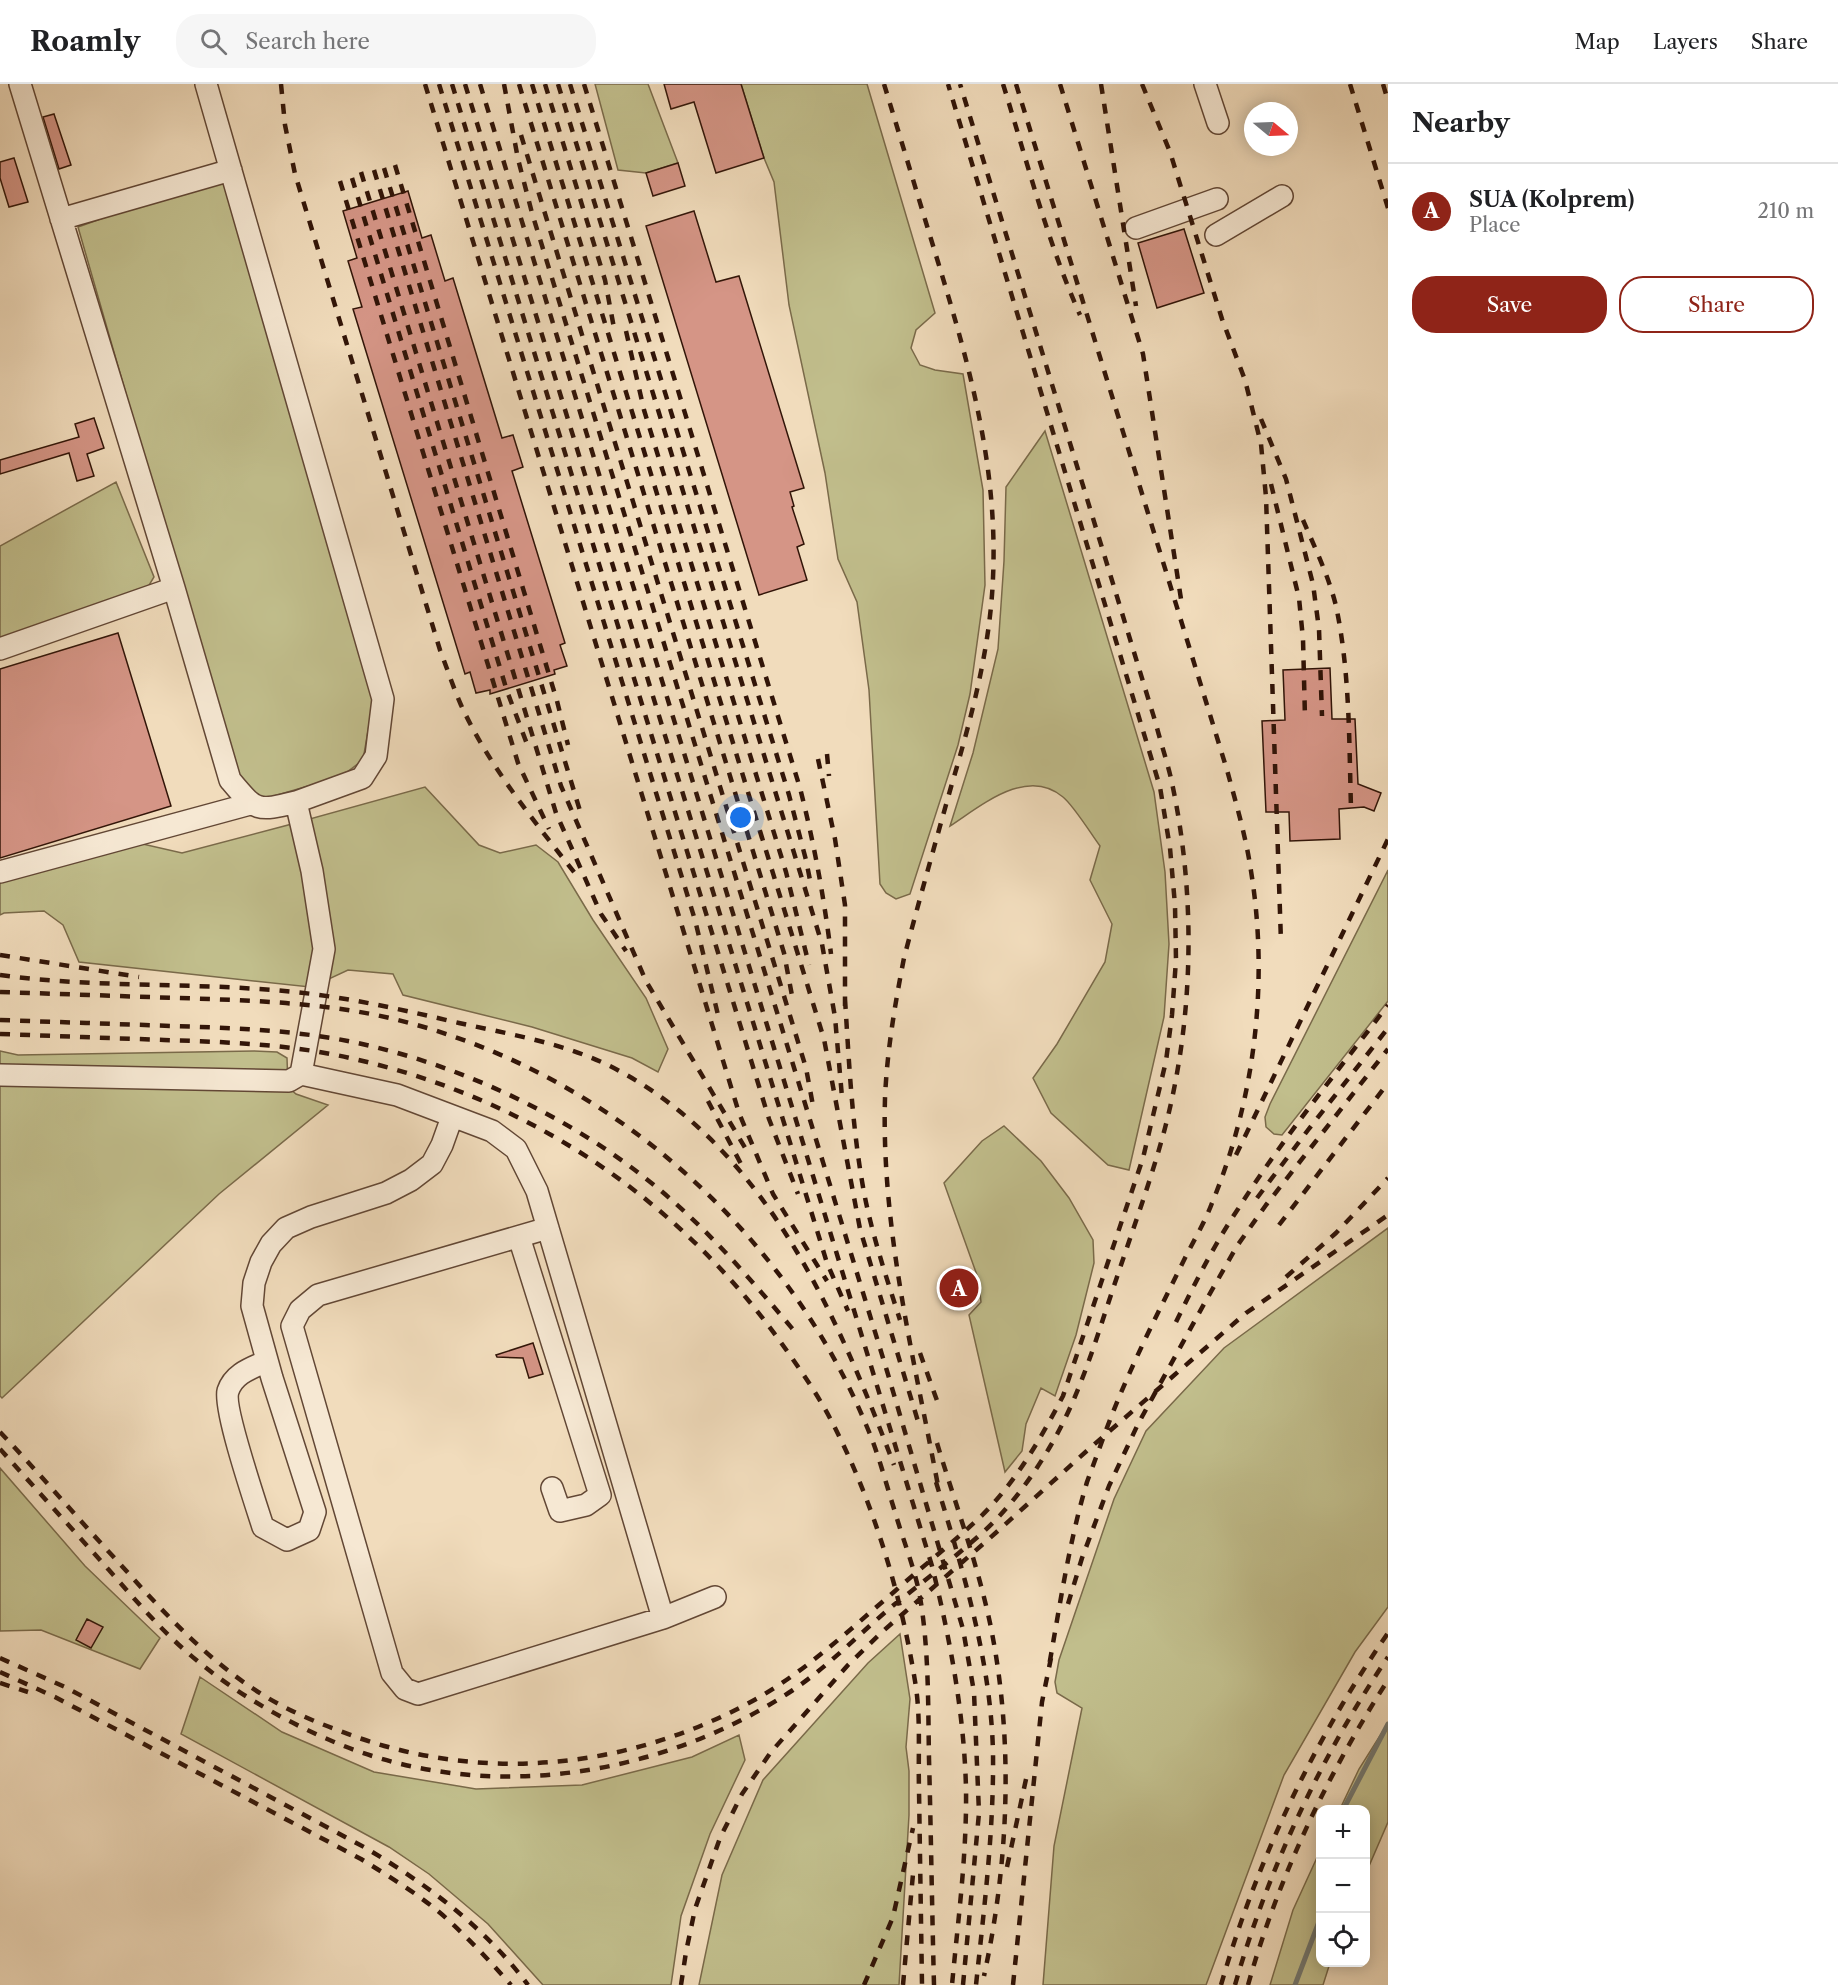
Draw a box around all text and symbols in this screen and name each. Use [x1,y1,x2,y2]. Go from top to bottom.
search box [176,14,596,68]
text: Roamly [30,24,140,58]
icon: search [197,25,230,58]
text: Search here [245,28,370,55]
text: Map [1575,29,1620,54]
text: Layers [1653,29,1718,54]
text: Share [1751,29,1808,54]
north arrow [1244,102,1298,156]
text: Nearby [1412,107,1510,139]
text: SUA (Kolprem) [1469,186,1634,213]
text: A [1424,199,1439,223]
text: 210 m [1757,199,1814,223]
text: Place [1469,213,1520,237]
button: Save [1412,276,1607,333]
button: Share [1619,276,1814,333]
your location [726,803,755,832]
pin: A [940,1266,978,1310]
map controls [1316,1805,1370,1967]
button: + [1316,1805,1370,1859]
button: − [1316,1859,1370,1913]
button: locate [1316,1913,1370,1967]

